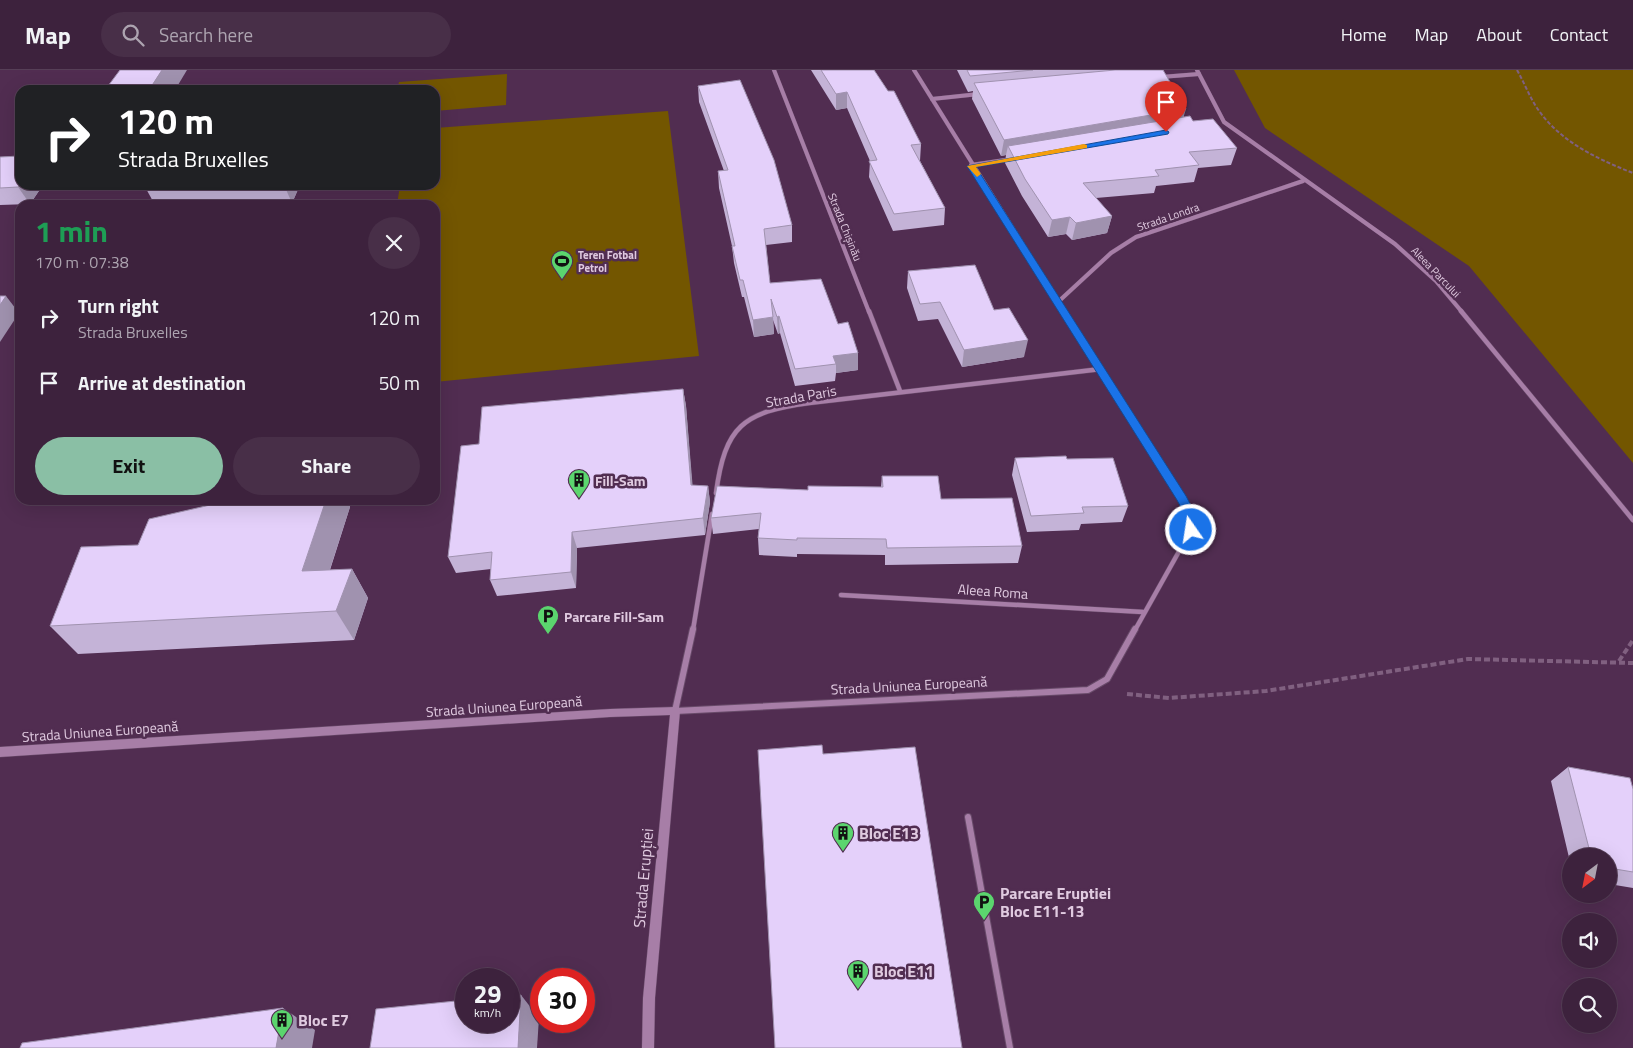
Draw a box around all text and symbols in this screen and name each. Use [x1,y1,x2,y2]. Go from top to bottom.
search box [101,12,451,57]
text: Map [25,17,71,53]
text: Search here [159,20,253,49]
icon: search [119,21,147,49]
text: Home [1341,21,1387,48]
text: Map [1415,21,1448,48]
text: About [1476,21,1522,48]
text: Contact [1550,21,1608,48]
pin [1145,81,1187,132]
icon: arrive [1152,88,1180,116]
text: 120 m [118,94,214,148]
icon: right [35,105,100,170]
text: Strada Bruxelles [118,142,269,176]
street label: Strada Chișinău [824,191,866,263]
street label: Strada Londra [1135,199,1202,235]
text: 1 min [35,208,108,254]
button: close [368,217,420,269]
street label: Aleea Parcului [1408,243,1464,301]
place label: Teren Fotbal Petrol [578,247,637,276]
sports icon: Teren Fotbal Petrol [550,249,574,280]
text: 170 m · 07:38 [35,250,129,274]
text: Turn right [78,291,159,320]
text: 120 m [368,303,420,332]
icon: right [35,304,63,332]
text: Strada Bruxelles [78,320,188,344]
text: Arrive at destination [78,368,246,397]
text: 50 m [379,368,420,397]
icon: arrive [35,369,63,397]
street label: Strada Paris [764,379,838,413]
button: Exit [35,437,223,495]
button: Share [233,437,420,495]
building icon: Fill-Sam [567,468,591,499]
place label: Fill-Sam [595,470,646,491]
position arrow [1164,503,1216,555]
street label: Aleea Roma [957,578,1029,604]
parking icon: Parcare Fill-Sam [536,604,560,635]
place label: Parcare Fill-Sam [564,606,664,627]
street label: Strada Uniunea Europeană [830,670,988,700]
street label: Strada Uniunea Europeană [425,690,583,722]
street label: Strada Uniunea Europeană [21,715,179,747]
building icon: Bloc E13 [831,821,855,852]
place label: Bloc E13 [859,821,919,845]
street label: Strada Erupției [627,827,659,929]
north arrow [1562,848,1618,902]
map controls [1562,848,1617,1033]
place label: Parcare Eruptiei Bloc E11-13 [1000,881,1111,923]
parking icon: Parcare Eruptiei Bloc E11-13 [972,890,996,921]
button: sound [1562,913,1617,968]
building icon: Bloc E11 [846,959,870,990]
place label: Bloc E11 [874,959,934,983]
speed limit sign: 30 [530,968,595,1033]
text: 29 [473,975,502,1013]
button: search [1562,978,1617,1033]
text: km/h [474,1003,501,1022]
building icon: Bloc E7 [270,1008,294,1039]
place label: Bloc E7 [298,1008,349,1032]

